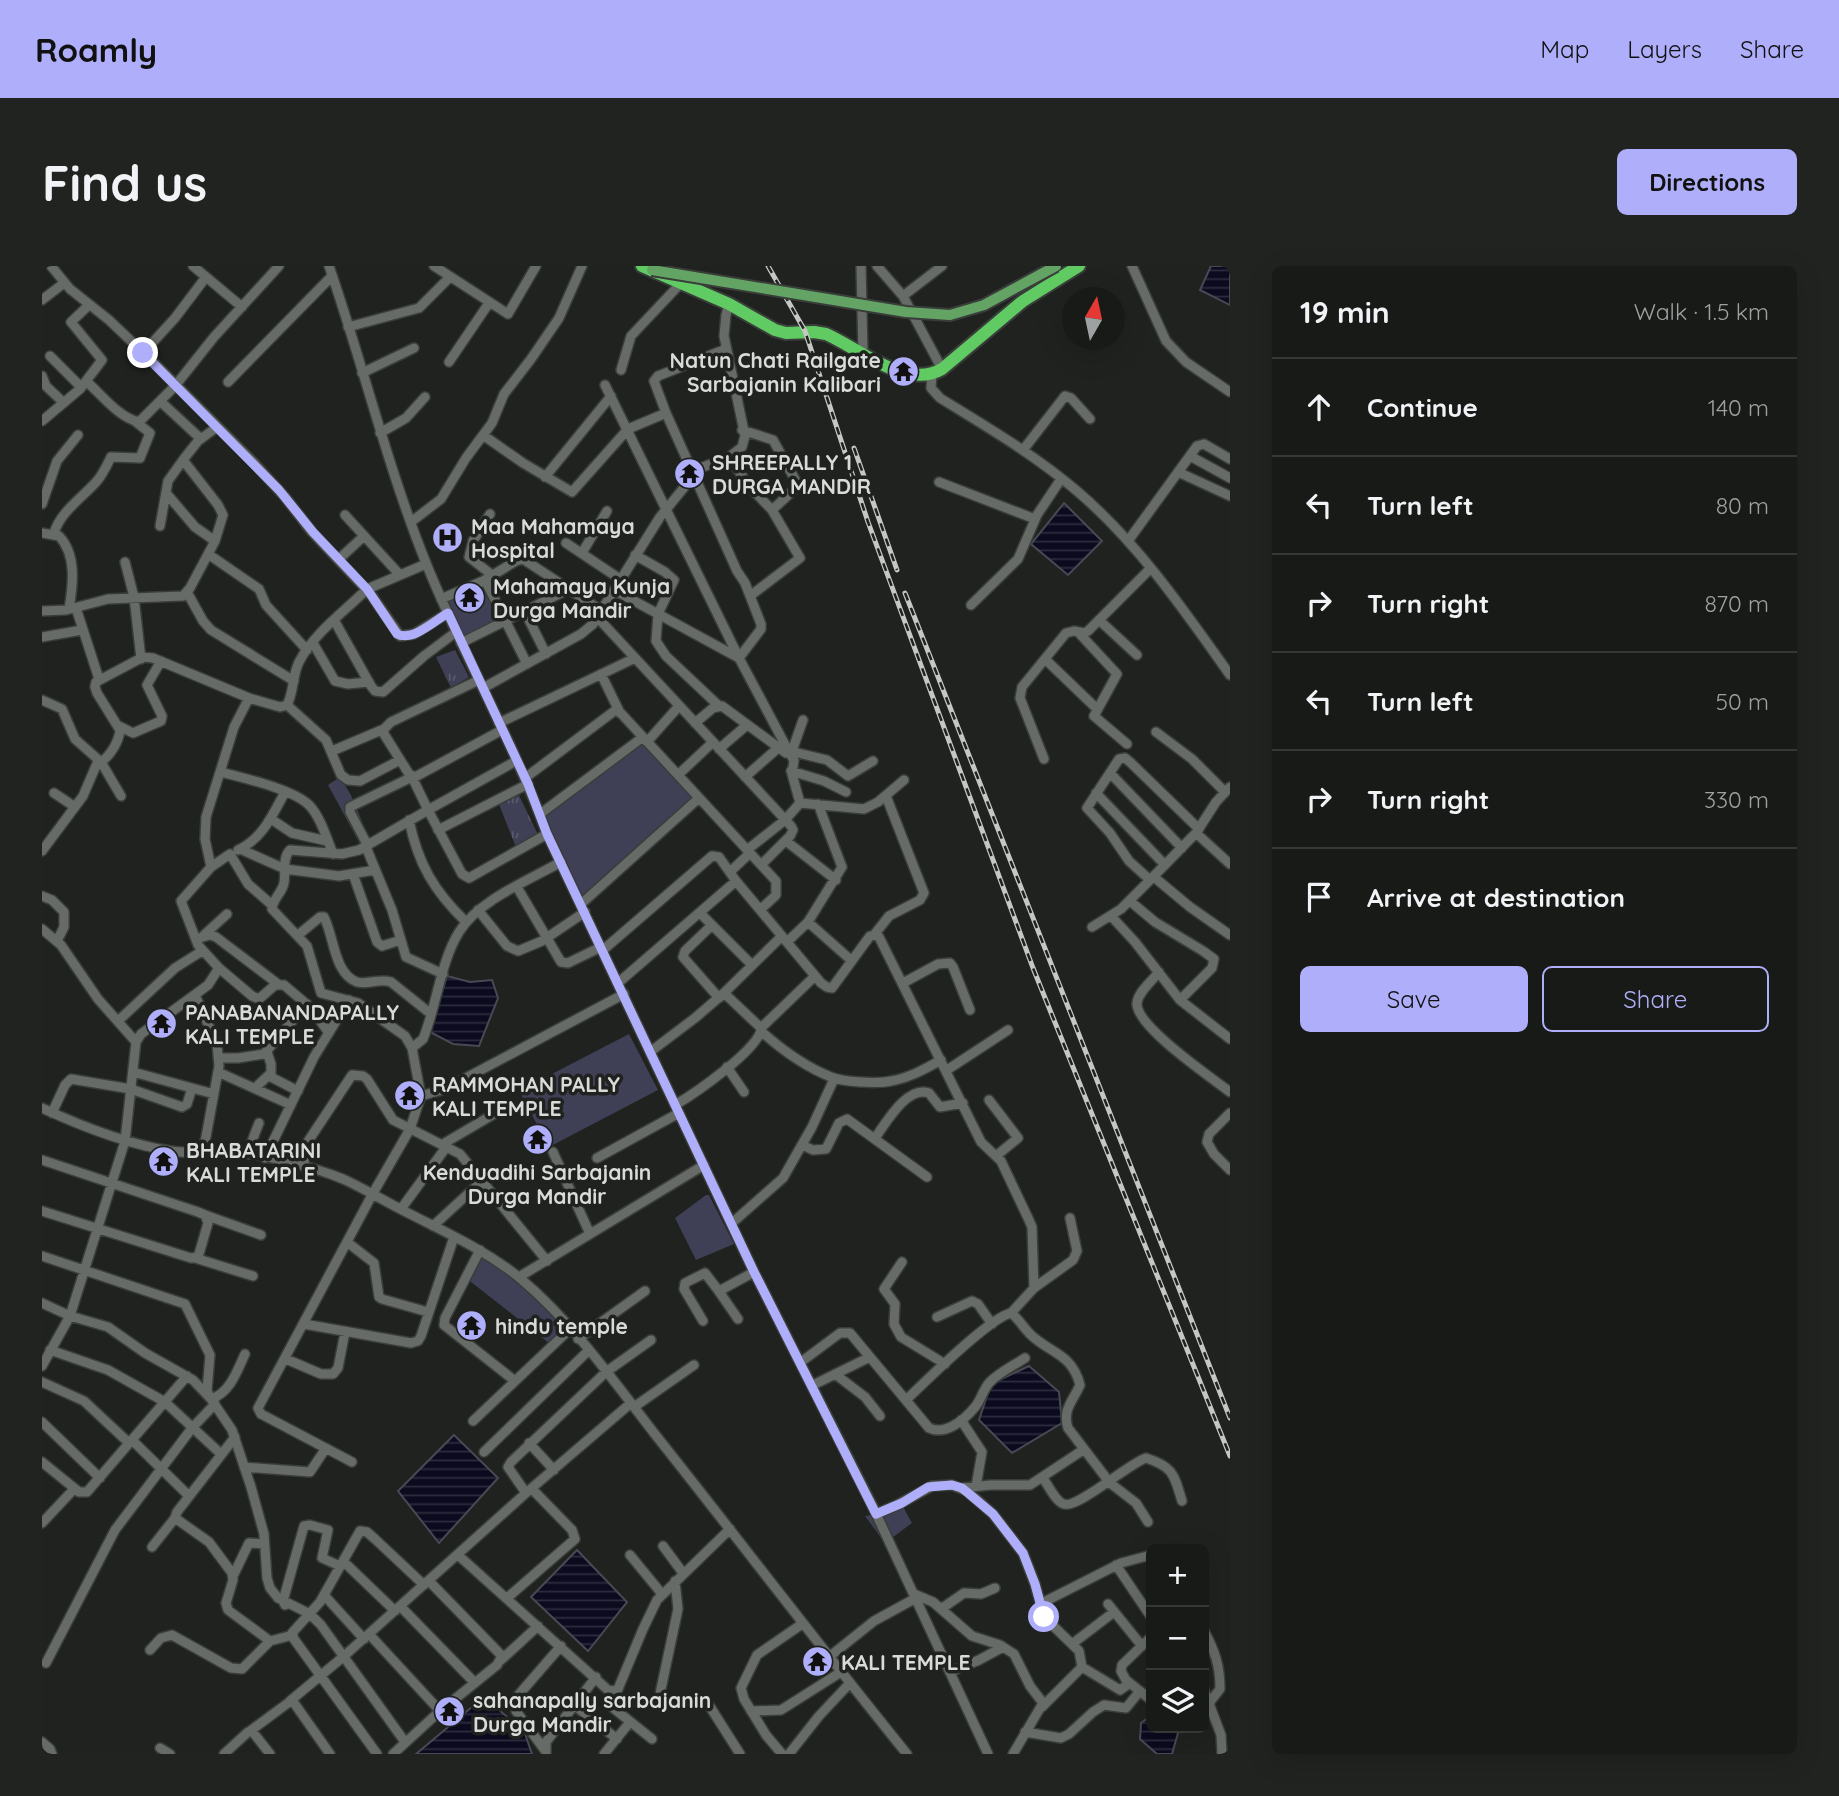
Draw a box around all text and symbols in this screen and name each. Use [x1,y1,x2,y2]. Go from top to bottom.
text: Roamly [35,29,157,70]
text: Map [1540,34,1589,64]
text: Layers [1627,34,1702,64]
text: Share [1740,34,1804,64]
button: Directions [1617,149,1797,215]
text: Find us [42,152,207,213]
north arrow [1062,287,1125,350]
text: 19 min [1300,293,1390,331]
text: Walk · 1.5 km [1634,297,1769,326]
route end [127,337,158,368]
place label: Natun Chati Railgate Sarbajanin Kalibari [670,347,881,397]
temple icon: Natun Chati Railgate Sarbajanin Kalibari [887,355,921,389]
icon: ahead [1300,388,1338,426]
text: Continue [1367,391,1478,424]
text: 140 m [1708,393,1769,422]
place label: SHREEPALLY 1 DURGA MANDIR [712,449,871,499]
temple icon: SHREEPALLY 1 DURGA MANDIR [672,457,706,491]
icon: left [1300,486,1338,524]
text: Turn left [1367,489,1474,522]
text: 80 m [1716,491,1769,520]
place label: Maa Mahamaya Hospital [471,513,635,563]
hospital icon: Maa Mahamaya Hospital [431,521,465,555]
place label: Mahamaya Kunja Durga Mandir [493,573,670,623]
temple icon: Mahamaya Kunja Durga Mandir [453,581,487,615]
icon: right [1300,584,1338,622]
text: Turn right [1367,587,1489,620]
text: 870 m [1705,589,1769,618]
icon: left [1300,682,1338,720]
text: Turn left [1367,685,1474,718]
text: 50 m [1716,687,1769,716]
icon: right [1300,780,1338,818]
text: Turn right [1367,783,1489,816]
text: 330 m [1704,785,1769,814]
icon: arrive [1300,878,1338,916]
text: Arrive at destination [1367,881,1625,914]
button: Save [1300,966,1528,1032]
button: Share [1542,966,1769,1032]
place label: PANABANANDAPALLY KALI TEMPLE [185,999,399,1049]
temple icon: PANABANANDAPALLY KALI TEMPLE [145,1007,179,1041]
place label: RAMMOHAN PALLY KALI TEMPLE [432,1071,621,1121]
temple icon: RAMMOHAN PALLY KALI TEMPLE [392,1079,426,1113]
temple icon: Kenduadihi Sarbajanin Durga Mandir [520,1123,554,1157]
place label: BHABATARINI KALI TEMPLE [186,1137,321,1187]
temple icon: BHABATARINI KALI TEMPLE [146,1145,180,1179]
place label: Kenduadihi Sarbajanin Durga Mandir [423,1159,651,1209]
temple icon: hindu temple [455,1309,489,1343]
place label: hindu temple [495,1313,628,1339]
map controls [1146,1544,1209,1733]
button: + [1146,1544,1209,1607]
route start [1028,1601,1059,1632]
button: − [1146,1607,1209,1670]
temple icon: KALI TEMPLE [801,1645,835,1679]
place label: KALI TEMPLE [841,1649,970,1675]
button: layers [1146,1670,1209,1733]
place label: sahanapally sarbajanin Durga Mandir [473,1687,711,1737]
temple icon: sahanapally sarbajanin Durga Mandir [433,1695,467,1729]

